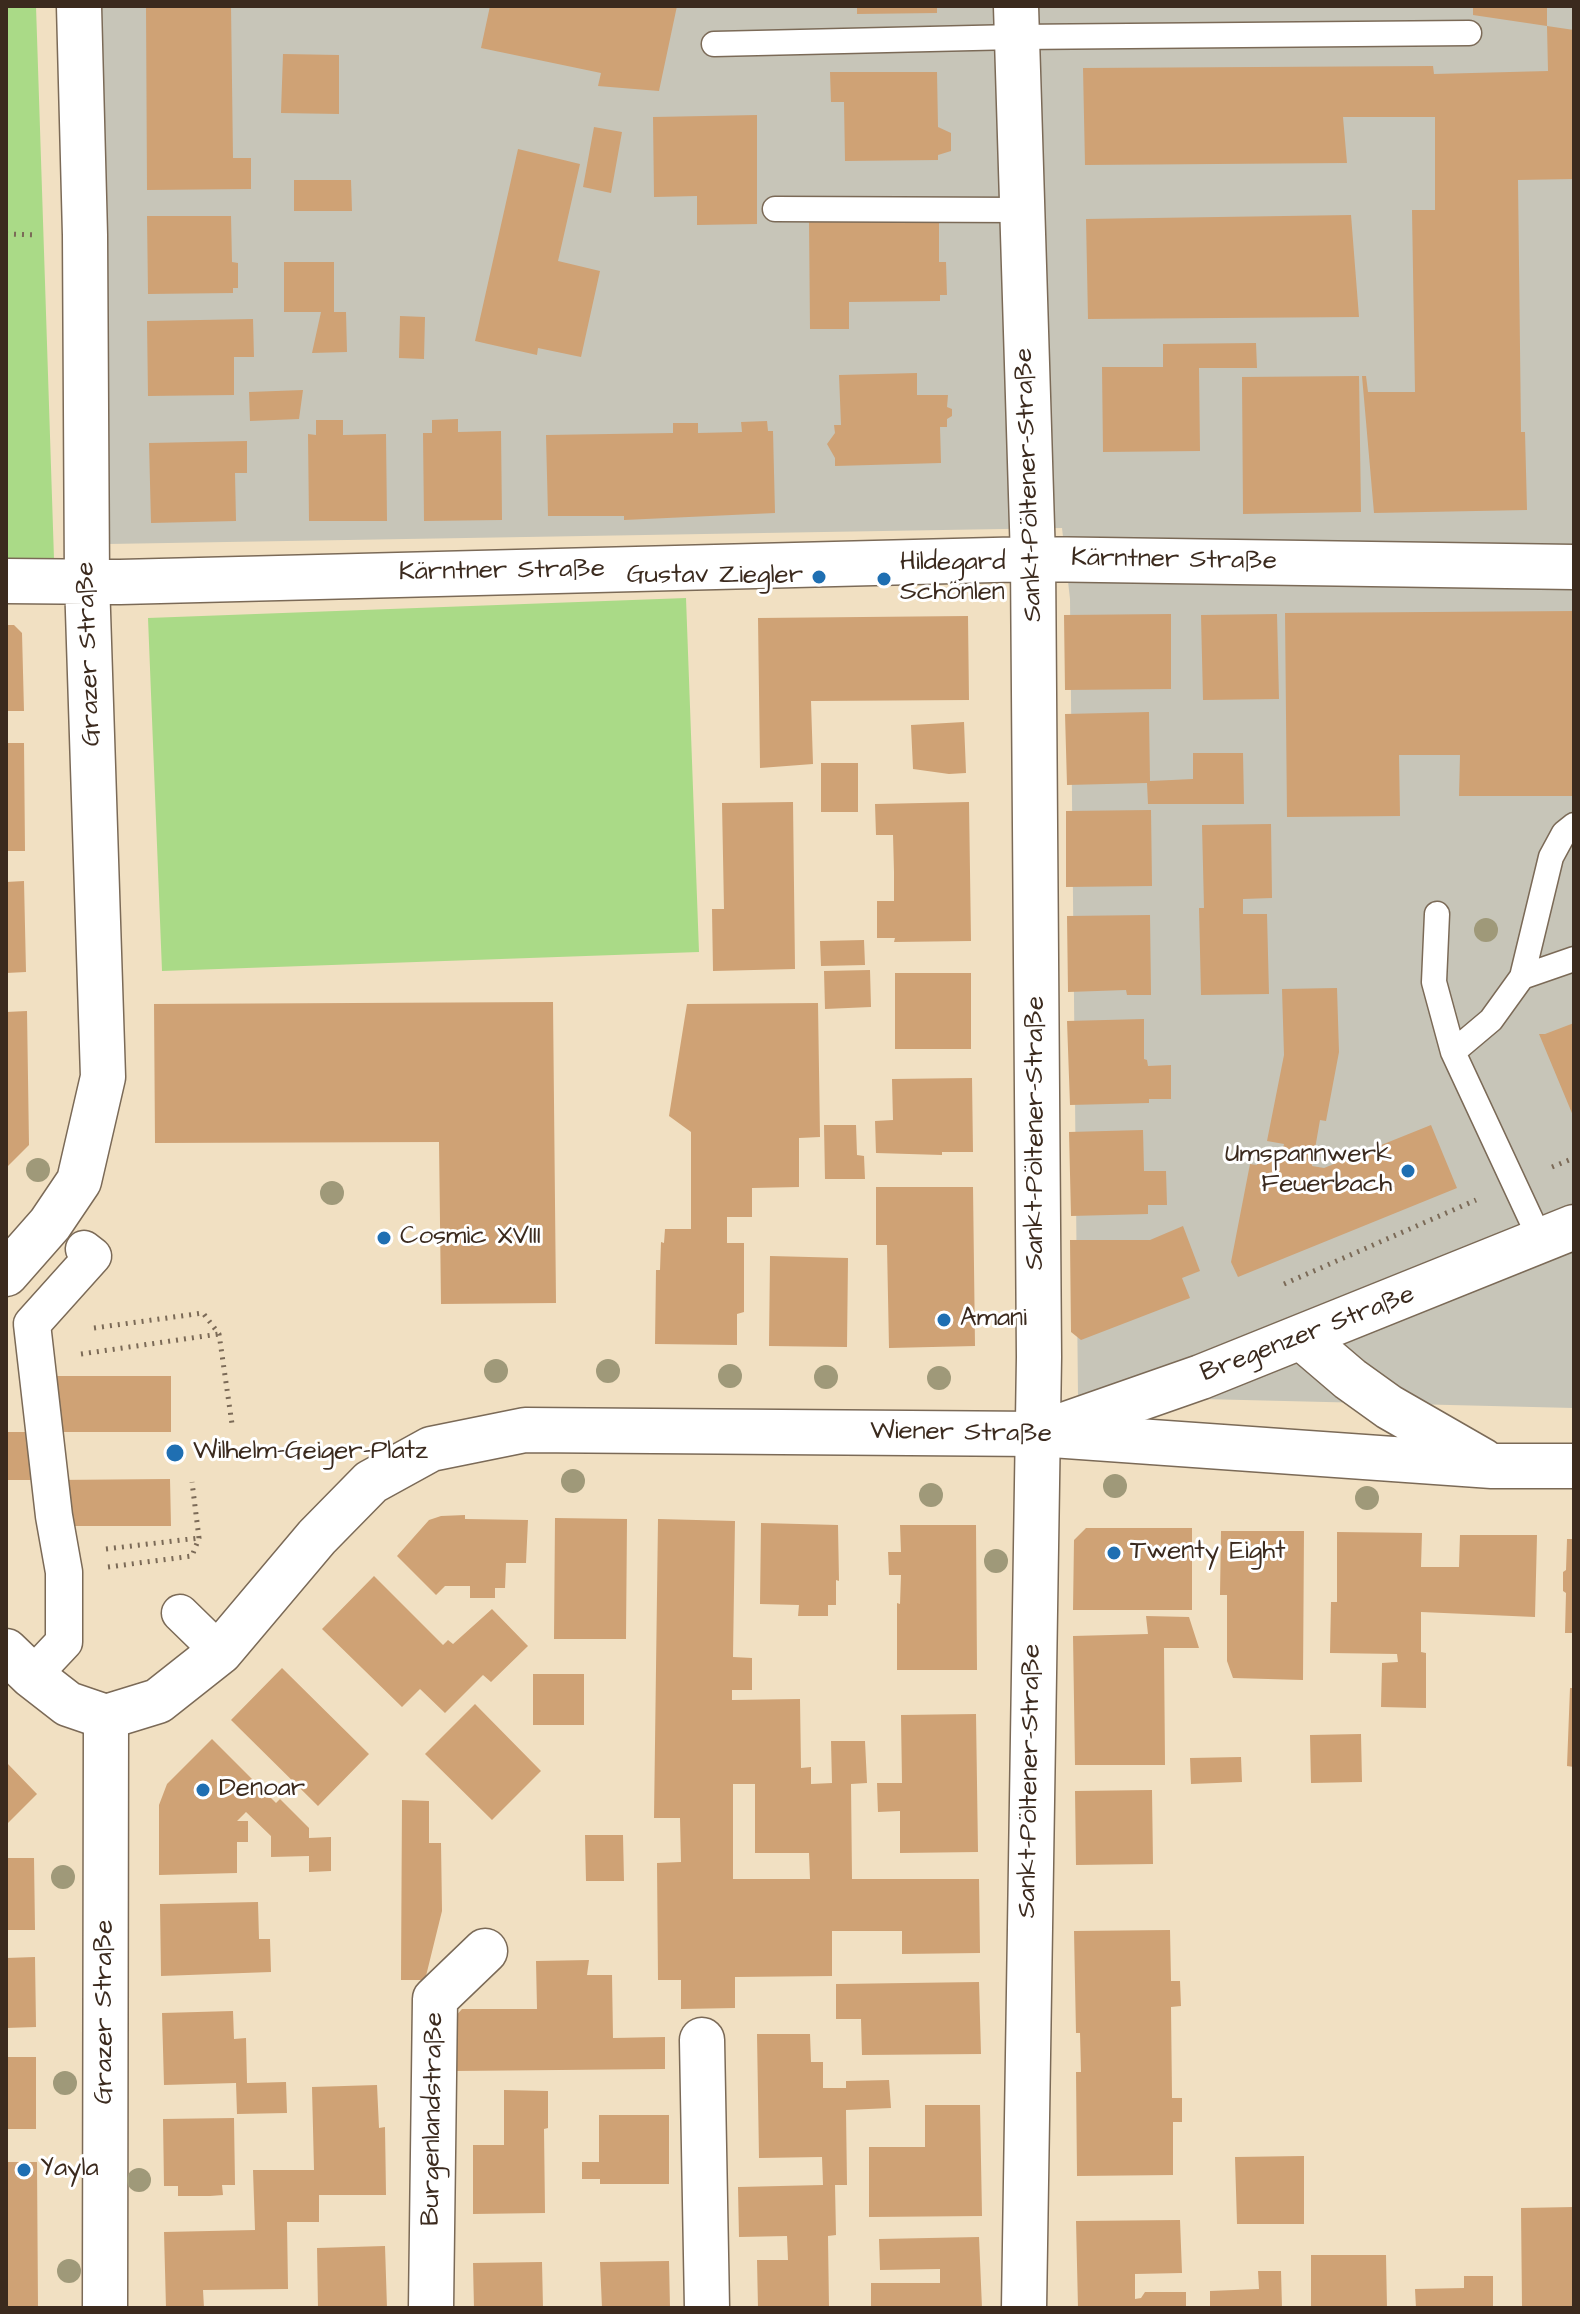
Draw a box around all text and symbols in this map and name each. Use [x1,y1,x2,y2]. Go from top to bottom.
street label: Sankt-Pöltener-Straße [1010,347,1050,623]
street label: Kärntner Straße [1071,544,1277,578]
place label: Hildegard Schönlen [900,548,1005,610]
street label: Kärntner Straße [399,555,605,589]
street label: Grazer Straße [71,561,109,747]
place label: Gustav Ziegler [627,561,803,593]
marker: Gustav Ziegler [810,568,828,586]
marker: Hildegard Schönlen [875,570,893,588]
street label: Sankt-Pöltener-Straße [1021,996,1053,1270]
place label: Umspannwerk Feuerbach [1225,1140,1392,1202]
marker: Umspannwerk Feuerbach [1399,1162,1417,1180]
place label: Cosmic XVIII [400,1222,541,1254]
marker: Cosmic XVIII [375,1229,393,1247]
street label: Bregenzer Straße [1197,1280,1419,1390]
place label: Amani [960,1304,1027,1336]
marker: Amani [935,1311,953,1329]
street label: Wiener Straße [870,1417,1052,1451]
place label: Wilhelm-Geiger-Platz [193,1437,428,1469]
marker: Wilhelm-Geiger-Platz [164,1442,186,1464]
place label: Twenty Eight [1130,1537,1286,1569]
marker: Twenty Eight [1105,1544,1123,1562]
street label: Sankt-Pöltener-Straße [1013,1644,1049,1918]
place label: Denoar [219,1774,305,1806]
marker: Denoar [194,1781,212,1799]
street label: Grazer Straße [90,1920,122,2104]
street label: Burgenlandstraße [417,2012,451,2226]
place label: Yayla [40,2154,99,2186]
marker: Yayla [15,2161,33,2179]

